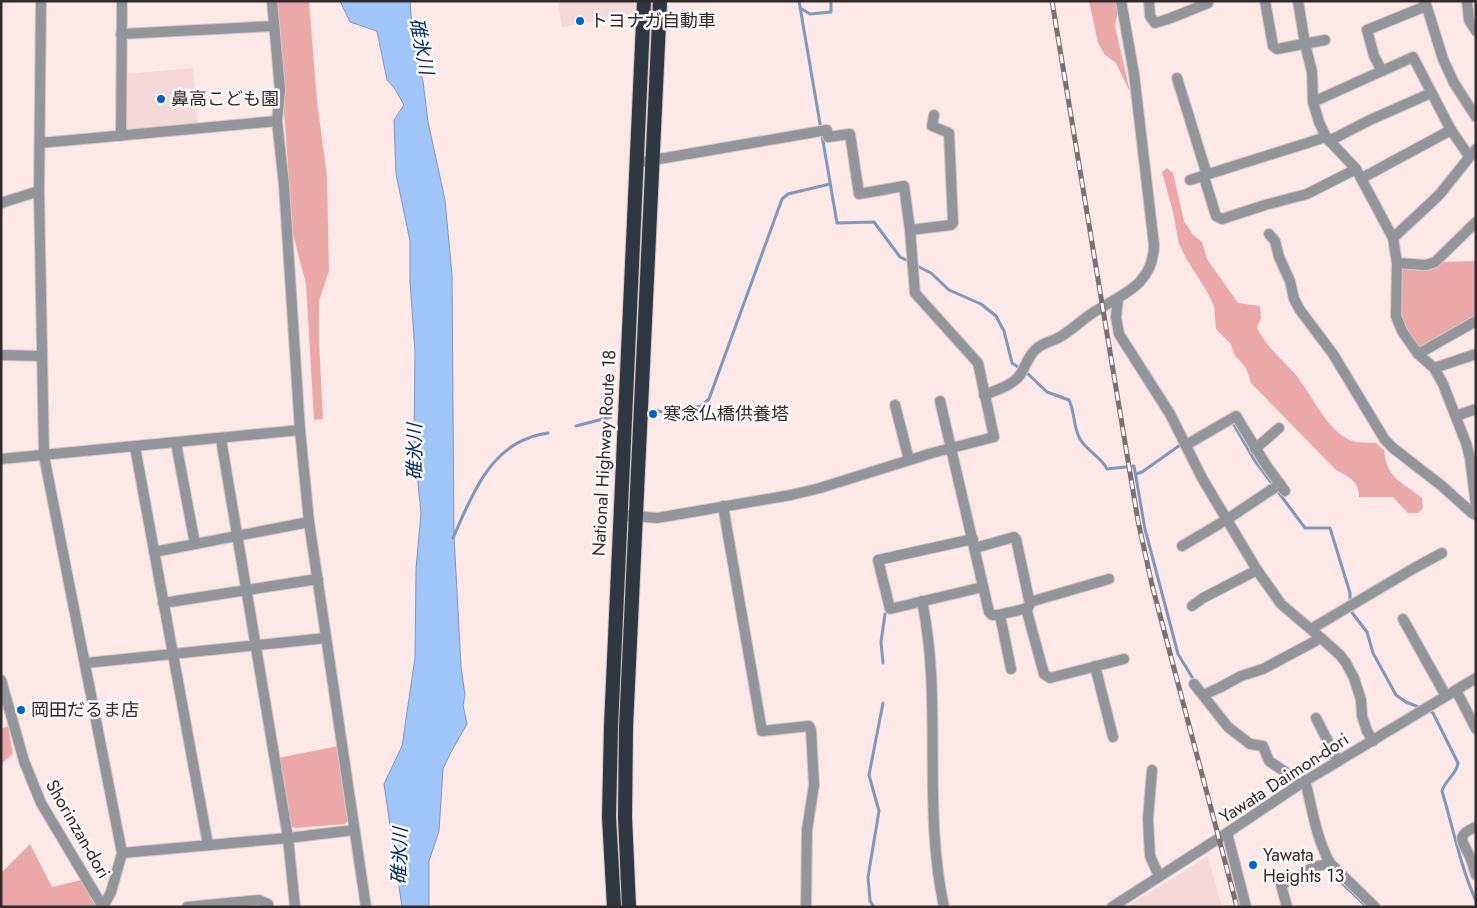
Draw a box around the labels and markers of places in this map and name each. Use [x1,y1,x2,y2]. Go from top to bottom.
place label: トヨナガ自動車 [590,8,716,34]
marker: トヨナガ自動車 [574,15,586,27]
place label: 鼻高こども園 [171,86,279,112]
marker: 鼻高こども園 [155,93,167,105]
place label: 寒念仏橋供養塔 [663,401,789,427]
marker: 寒念仏橋供養塔 [647,408,659,420]
place label: 岡田だるま店 [31,697,139,723]
marker: 岡田だるま店 [15,704,27,716]
place label: Yawata Heights 13 [1263,842,1345,889]
marker: Yawata Heights 13 [1247,859,1259,871]

